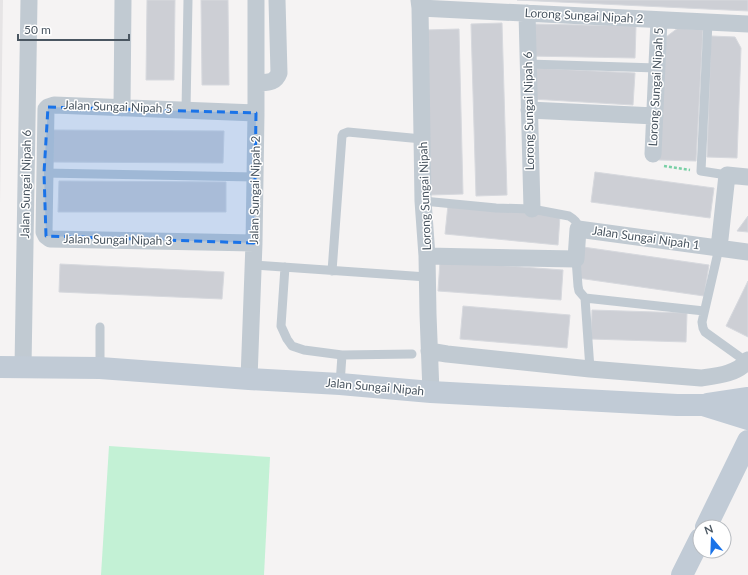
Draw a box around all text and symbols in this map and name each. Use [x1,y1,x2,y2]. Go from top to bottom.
street label: Lorong Sungai Nipah 2 [524,5,644,26]
scale bar [18,16,129,42]
text: 50 m [24,22,51,37]
street label: Lorong Sungai Nipah 5 [645,27,666,147]
street label: Lorong Sungai Nipah 6 [520,51,537,171]
street label: Jalan Sungai Nipah 5 [63,97,173,116]
street label: Jalan Sungai Nipah 6 [17,130,34,238]
street label: Jalan Sungai Nipah 2 [246,136,263,244]
street label: Lorong Sungai Nipah [415,141,434,251]
street label: Jalan Sungai Nipah 1 [591,223,701,252]
street label: Jalan Sungai Nipah 3 [64,231,172,248]
street label: Jalan Sungai Nipah [325,375,425,398]
north arrow [692,519,732,559]
text: N [702,522,715,537]

